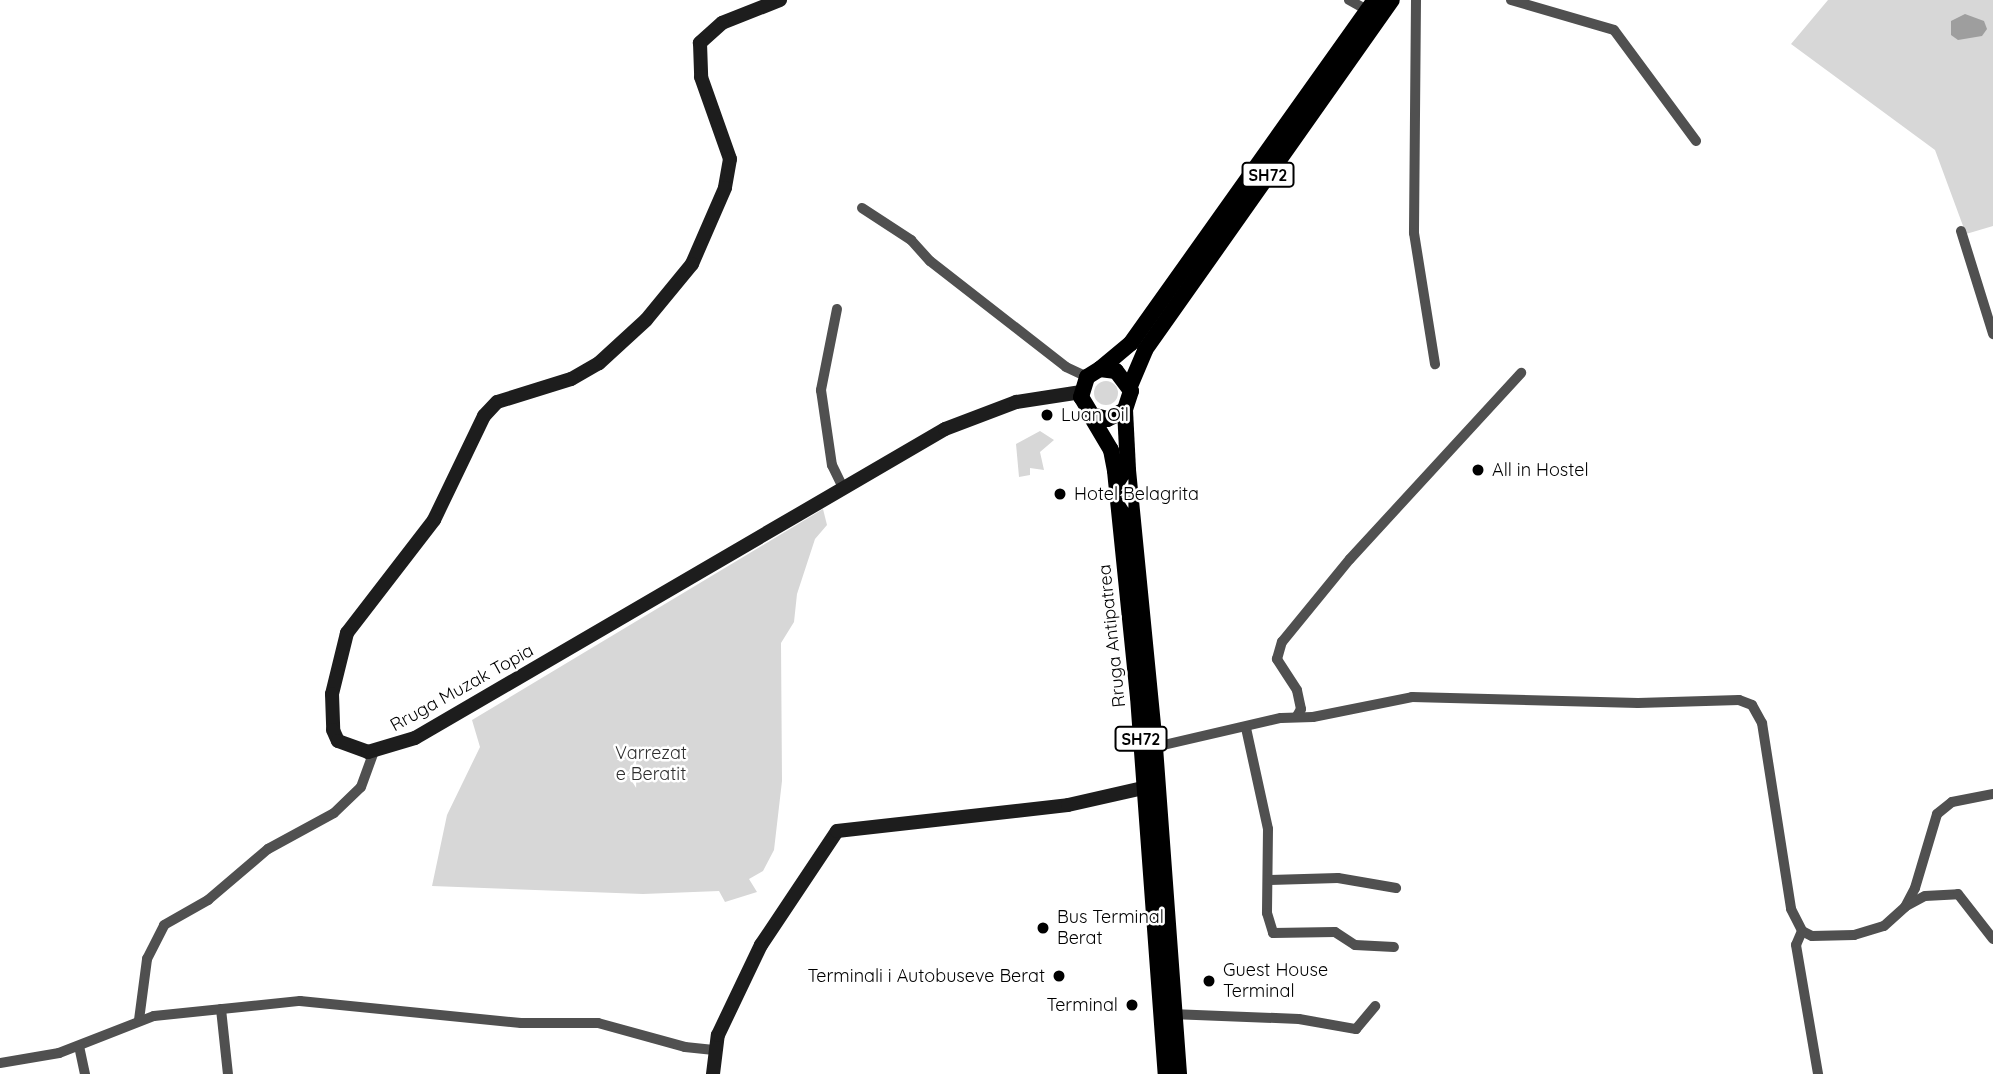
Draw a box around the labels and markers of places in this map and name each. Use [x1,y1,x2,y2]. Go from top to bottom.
place label: Luan Oil [1061,404,1129,426]
marker: Luan Oil [1039,407,1055,423]
place label: All in Hostel [1492,459,1589,481]
marker: All in Hostel [1470,462,1486,478]
place label: Hotel Belagrita [1074,483,1199,505]
marker: Hotel Belagrita [1052,486,1068,502]
place label: Bus Terminal Berat [1057,907,1164,950]
marker: Bus Terminal Berat [1035,920,1051,936]
place label: Guest House Terminal [1223,960,1328,1002]
place label: Terminali i Autobuseve Berat [808,965,1045,987]
marker: Terminali i Autobuseve Berat [1051,968,1067,984]
marker: Guest House Terminal [1201,973,1217,989]
place label: Terminal [1046,994,1118,1016]
marker: Terminal [1124,997,1140,1013]

